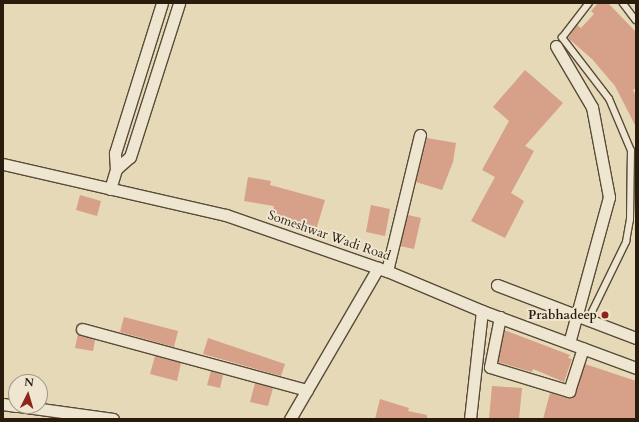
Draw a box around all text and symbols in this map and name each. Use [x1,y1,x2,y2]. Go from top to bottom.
street label: Someshwar Wadi Road [266,208,392,264]
place label: Prabhadeep [528,307,597,323]
marker: Prabhadeep [600,310,610,320]
north arrow [8,374,48,414]
text: N [24,375,34,390]

